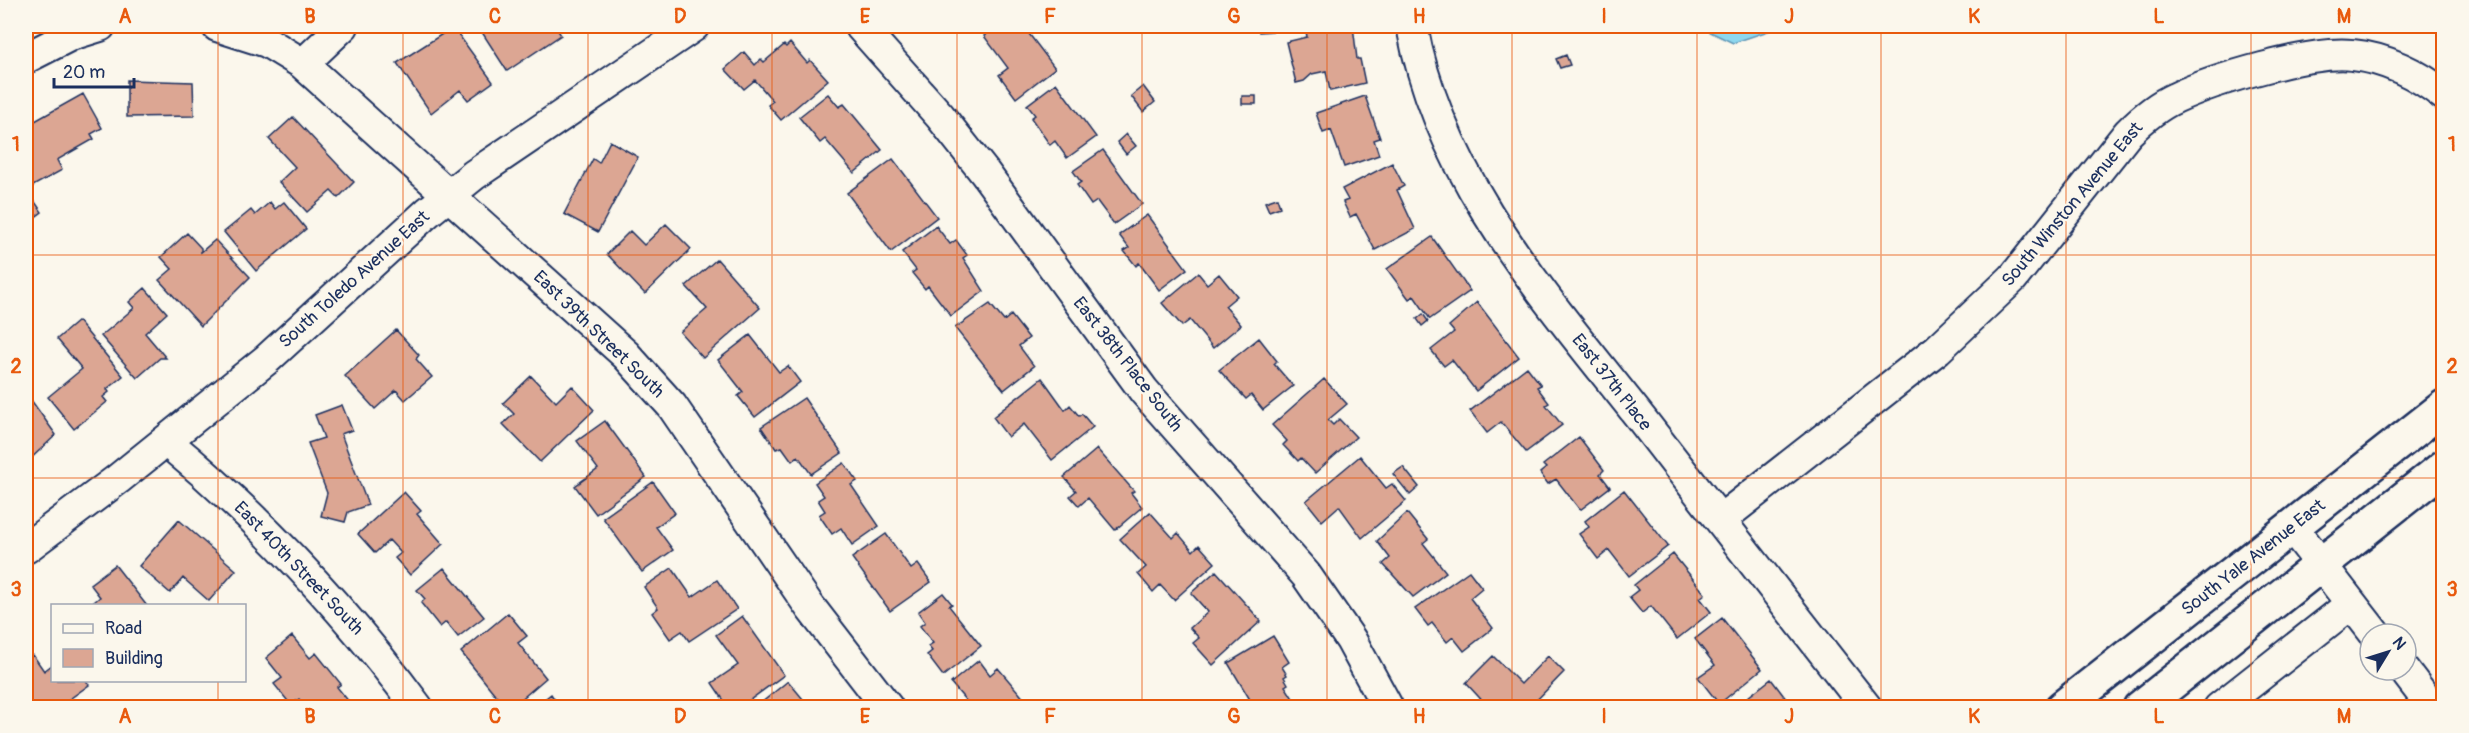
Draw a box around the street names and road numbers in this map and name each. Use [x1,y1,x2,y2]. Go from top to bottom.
street label: South Winston Avenue East [1997,117,2149,291]
street label: South Toledo Avenue East [274,205,435,353]
street label: East 39th Street South [528,266,669,403]
street label: East 38th Place South [1068,292,1187,436]
street label: East 37th Place [1567,329,1657,435]
street label: South Yale Avenue East [2177,494,2330,621]
street label: East 40th Street South [229,497,368,640]

